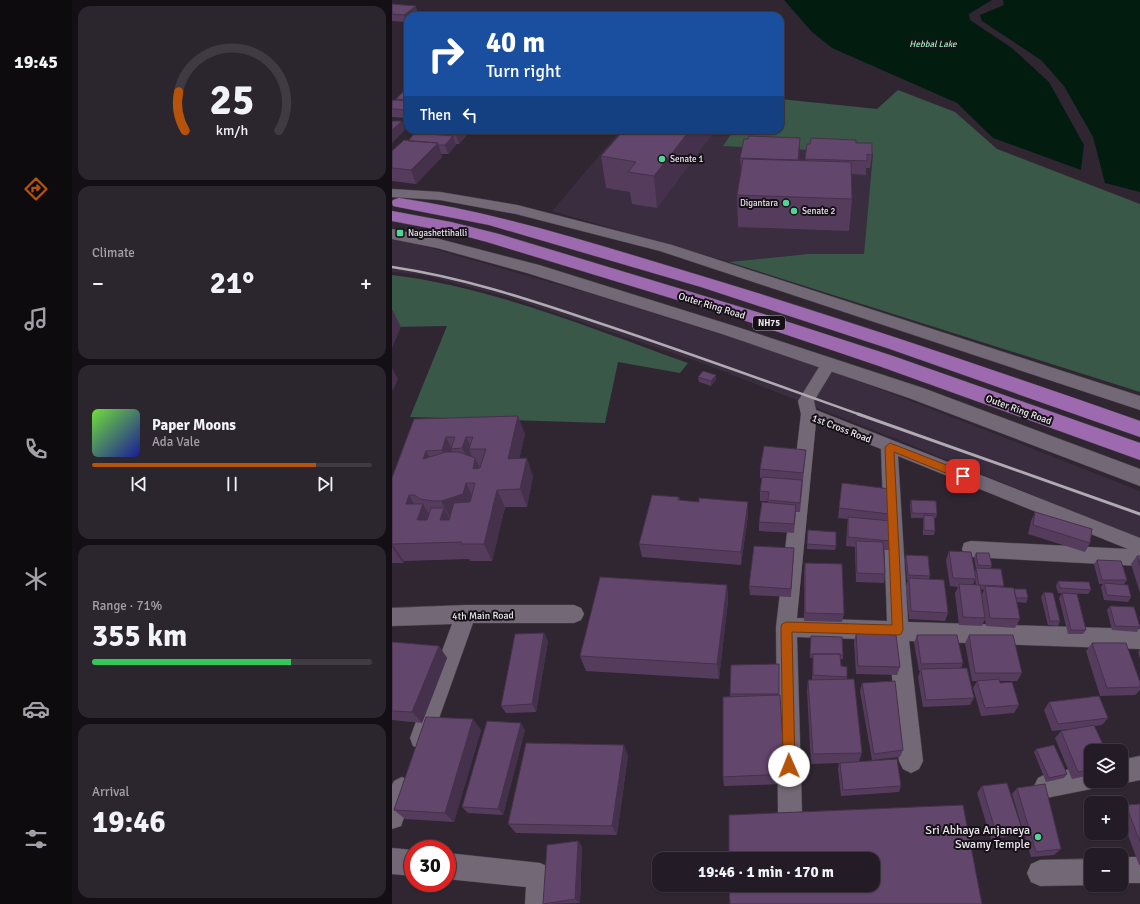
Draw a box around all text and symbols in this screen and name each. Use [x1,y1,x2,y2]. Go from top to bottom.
text: 40 m [486,26,545,60]
icon: right [420,28,472,80]
water label: Hebbal Lake [909,39,957,50]
text: 19:45 [14,51,58,73]
text: Turn right [486,60,561,82]
text: 25 [210,75,254,126]
icon: left [459,104,481,126]
text: Then [420,106,451,124]
text: km/h [216,121,248,138]
marker: Senate 1 [657,154,667,164]
place label: Senate 1 [670,154,703,165]
icon: directions [22,175,50,203]
place label: Digantara [740,198,778,209]
marker: Digantara [781,198,791,208]
marker: Senate 2 [789,206,799,216]
place label: Senate 2 [802,206,835,217]
marker: Nagashettihalli [395,228,405,238]
place label: Nagashettihalli [408,228,467,239]
text: Climate [92,245,135,261]
text: 21° [210,265,254,302]
text: − [92,270,104,297]
text: + [360,270,372,297]
street label: Outer Ring Road [677,290,747,322]
icon: music [22,305,50,333]
road number: NH75 [753,316,785,330]
street label: Outer Ring Road [984,392,1053,427]
street label: 1st Cross Road [810,412,873,446]
text: Paper Moons [152,416,236,434]
text: Ada Vale [152,434,200,450]
icon: phone [22,435,50,463]
pin [946,459,980,493]
icon: arrive [952,465,974,487]
icon: previous [128,473,150,495]
icon: pause [221,473,243,495]
icon: next [314,473,336,495]
icon: climate [22,565,50,593]
text: Range · 71% [92,598,162,614]
street label: 4th Main Road [452,609,514,623]
text: 355 km [92,618,187,655]
icon: car [22,695,50,723]
map controls [1084,744,1128,892]
button: layers [1084,744,1128,788]
position arrow [768,745,810,787]
text: Arrival [92,784,129,800]
button: + [1084,796,1128,840]
text: 19:46 [92,804,166,841]
place label: Sri Abhaya Anjaneya Swamy Temple [925,823,1030,852]
icon: filters [22,825,50,853]
marker: Sri Abhaya Anjaneya Swamy Temple [1033,832,1043,842]
speed limit sign: 30 [404,840,456,892]
button: − [1084,848,1128,892]
text: 19:46 · 1 min · 170 m [698,863,834,881]

